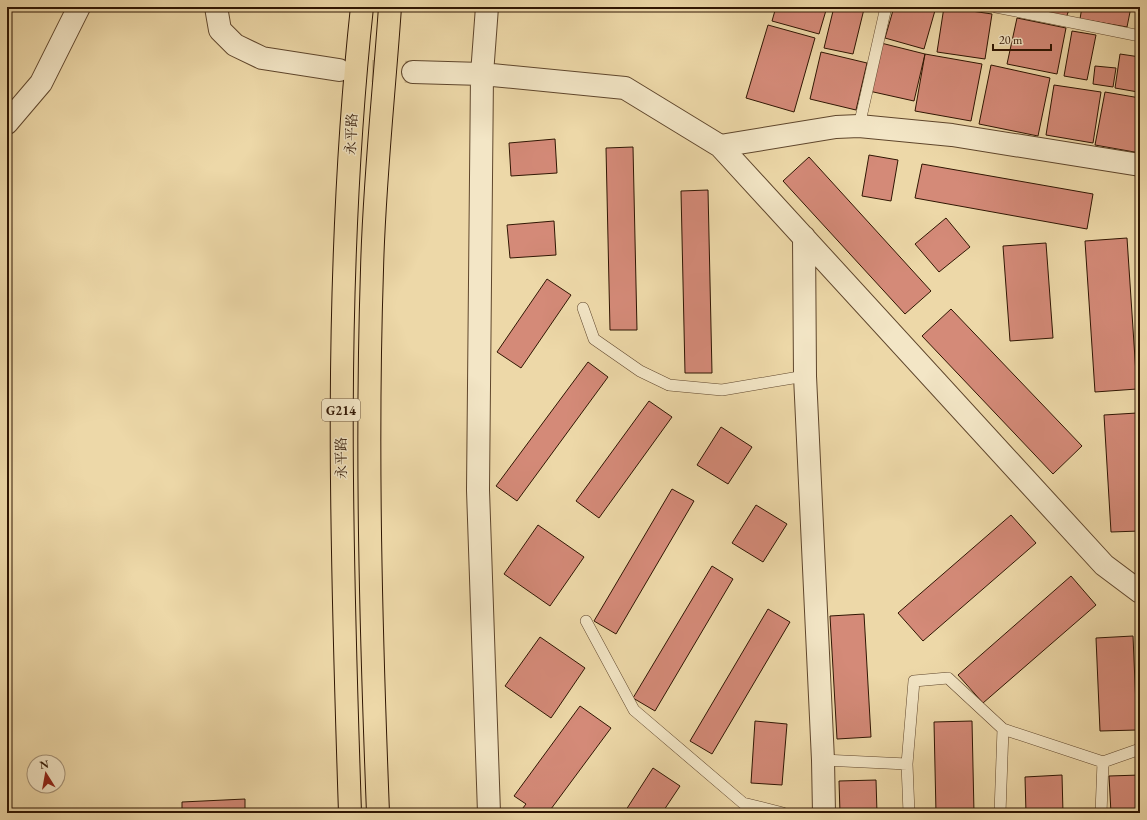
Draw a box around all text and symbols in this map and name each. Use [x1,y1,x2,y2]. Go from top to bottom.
scale bar [993,26,1051,52]
text: 20 m [999,32,1023,48]
street label: 永平路 [341,113,361,155]
road number: G214 [322,399,360,421]
street label: 永平路 [332,437,350,479]
north arrow [26,754,66,794]
text: N [38,756,50,772]

